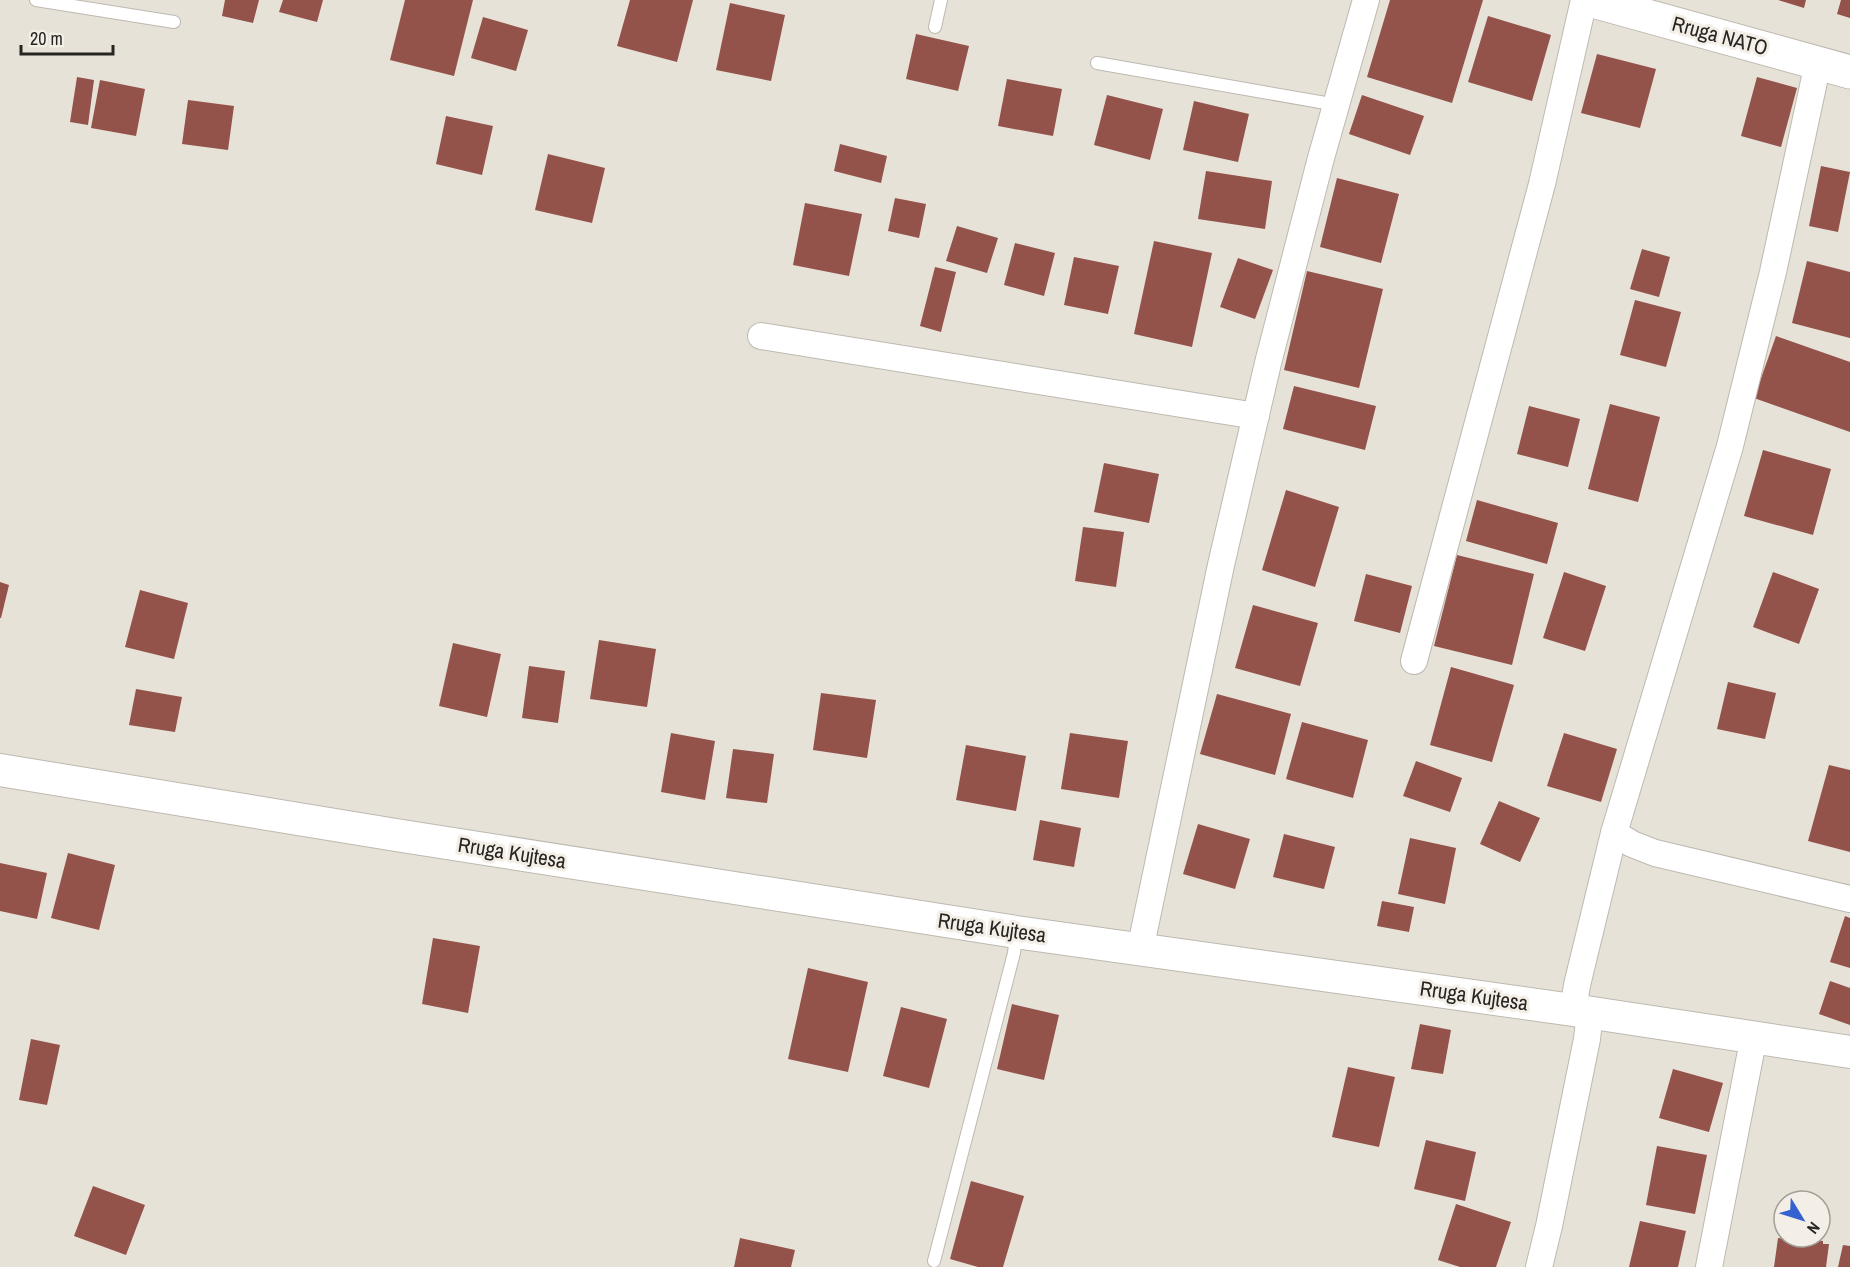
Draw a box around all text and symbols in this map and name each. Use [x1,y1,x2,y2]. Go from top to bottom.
street label: Rruga NATO [1669,9,1771,62]
scale bar [21,18,112,56]
text: 20 m [30,26,63,51]
street label: Rruga Kujtesa [456,830,569,875]
street label: Rruga Kujtesa [936,906,1049,950]
street label: Rruga Kujtesa [1418,974,1531,1018]
north arrow [1772,1189,1832,1249]
text: N [1802,1218,1825,1239]

